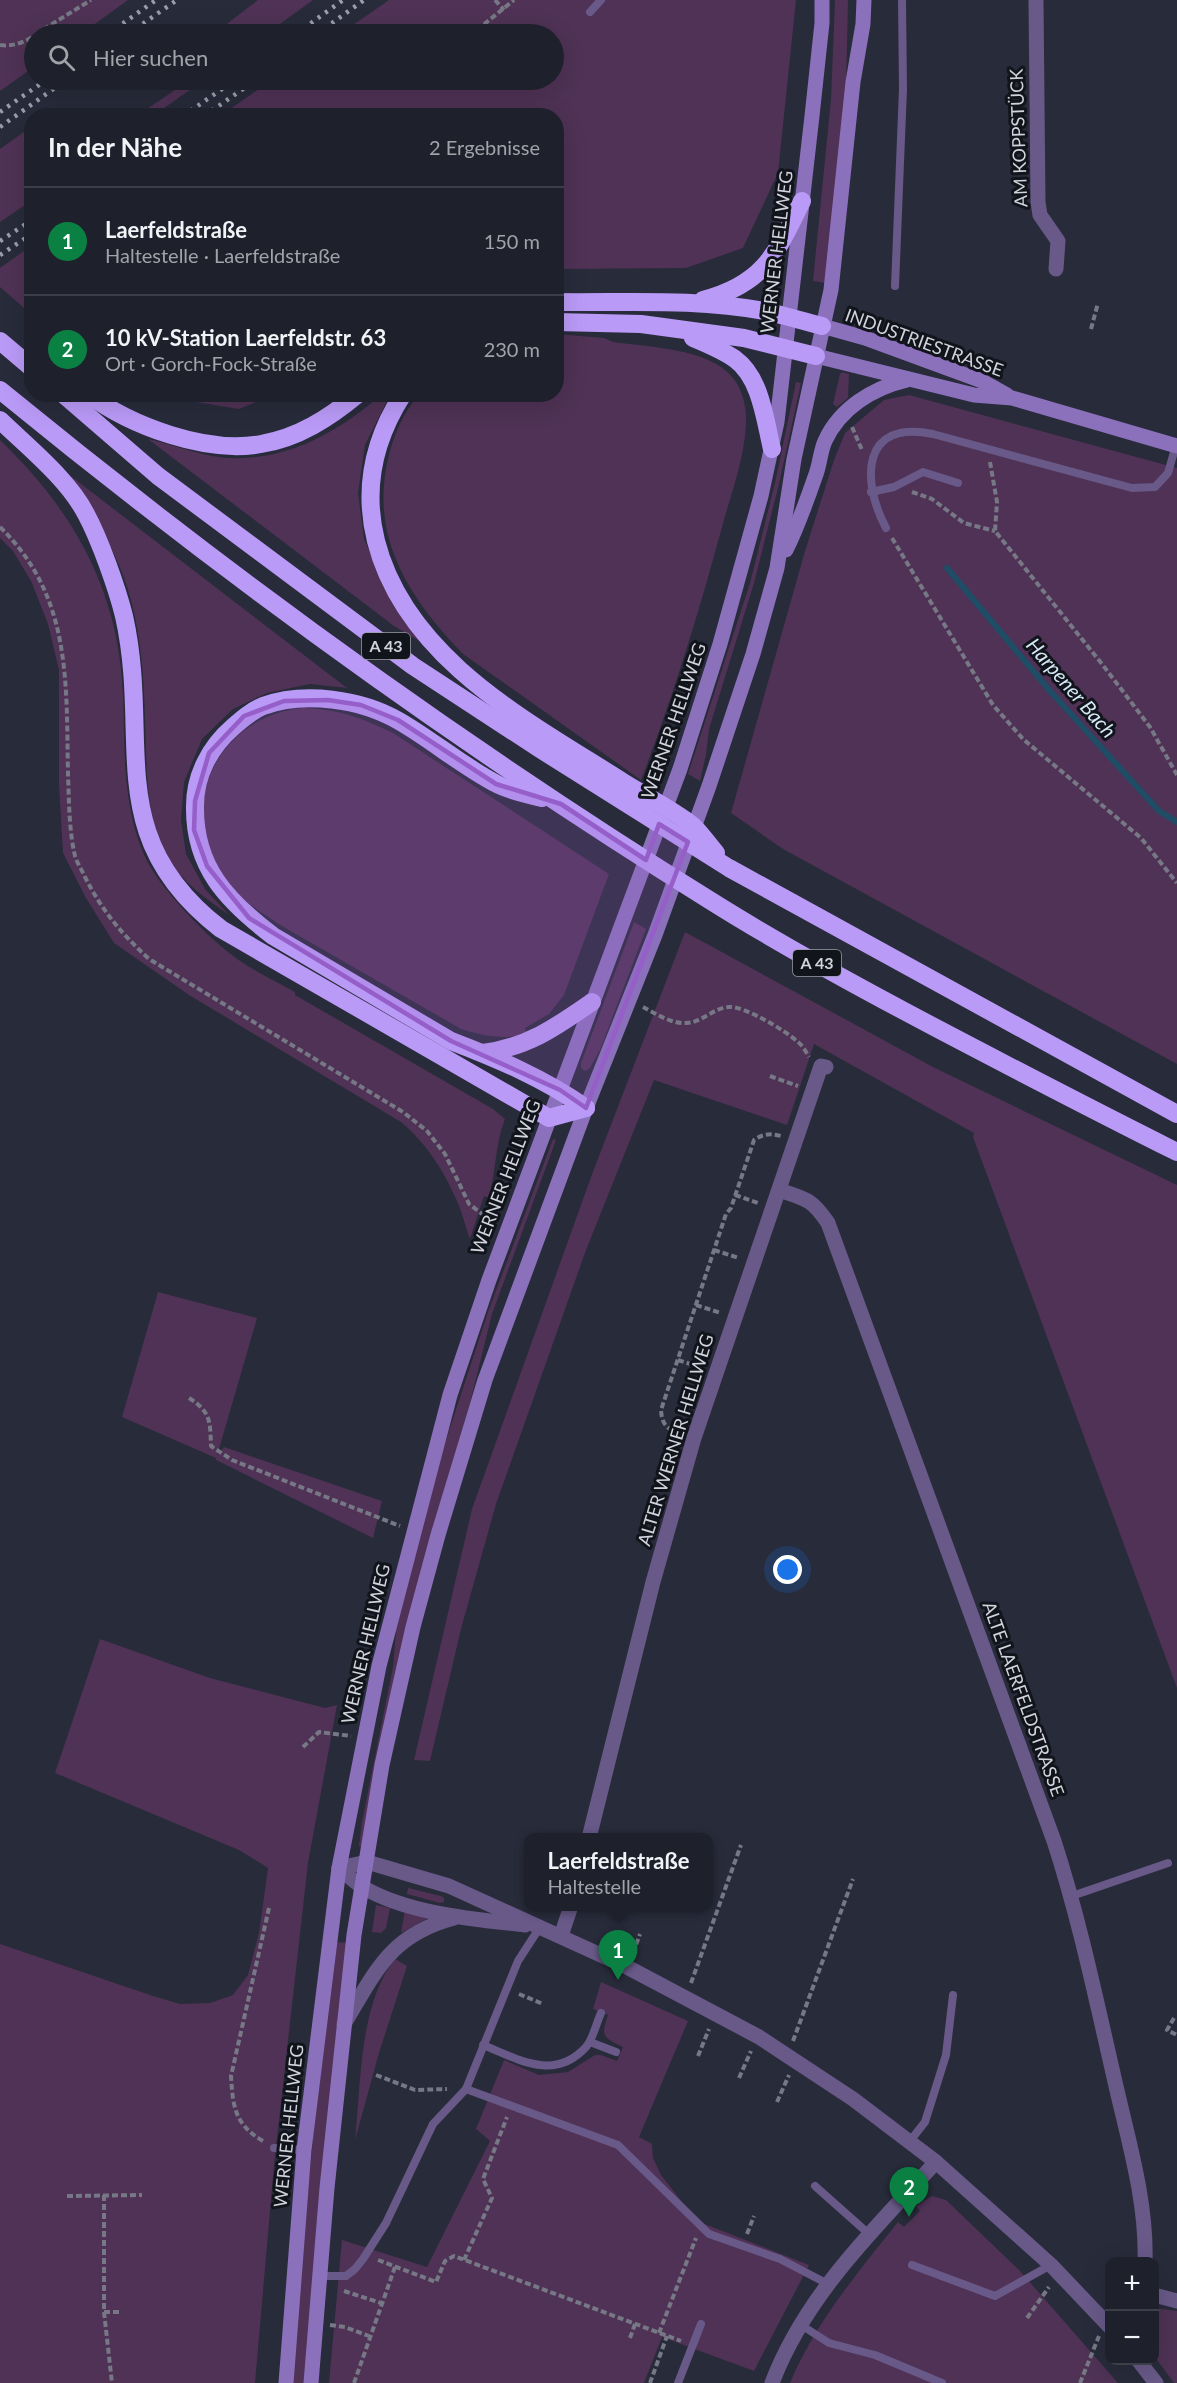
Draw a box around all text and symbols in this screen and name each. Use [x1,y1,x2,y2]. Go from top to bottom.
search box [24,24,564,90]
icon: search [45,41,78,74]
text: Hier suchen [93,44,208,71]
street label: AM KOPPSTÜCK [1005,68,1031,208]
text: In der Nähe [48,131,182,163]
text: 2 Ergebnisse [429,135,540,159]
street label: WERNER HELLWEG [755,169,797,334]
text: Laerfeldstraße [105,216,247,243]
text: 1 [62,229,73,253]
text: 150 m [484,229,540,253]
text: Haltestelle · Laerfeldstraße [105,243,340,267]
street label: INDUSTRIESTRASSE [842,303,1006,381]
text: 10 kV-Station Laerfeldstr. 63 [105,324,386,351]
text: 2 [62,337,73,361]
text: 230 m [484,337,540,361]
text: Ort · Gorch-Fock-Straße [105,351,317,375]
road number: A 43 [362,633,410,659]
water label: Harpener Bach [1022,633,1122,742]
street label: WERNER HELLWEG [636,640,710,802]
road number: A 43 [793,950,841,976]
street label: WERNER HELLWEG [465,1096,545,1257]
street label: ALTER WERNER HELLWEG [632,1331,718,1548]
your location [773,1555,802,1584]
street label: WERNER HELLWEG [336,1562,394,1726]
street label: ALTE LAERFELDSTRASSE [978,1598,1069,1799]
popup [524,1833,713,1911]
text: Laerfeldstraße [548,1847,689,1874]
text: Haltestelle [548,1874,641,1898]
pin: 1 [598,1930,638,1980]
street label: WERNER HELLWEG [269,2043,308,2208]
pin: 2 [890,2168,928,2217]
map controls [1105,2257,1159,2365]
button: + [1105,2257,1159,2311]
button: − [1105,2311,1159,2365]

